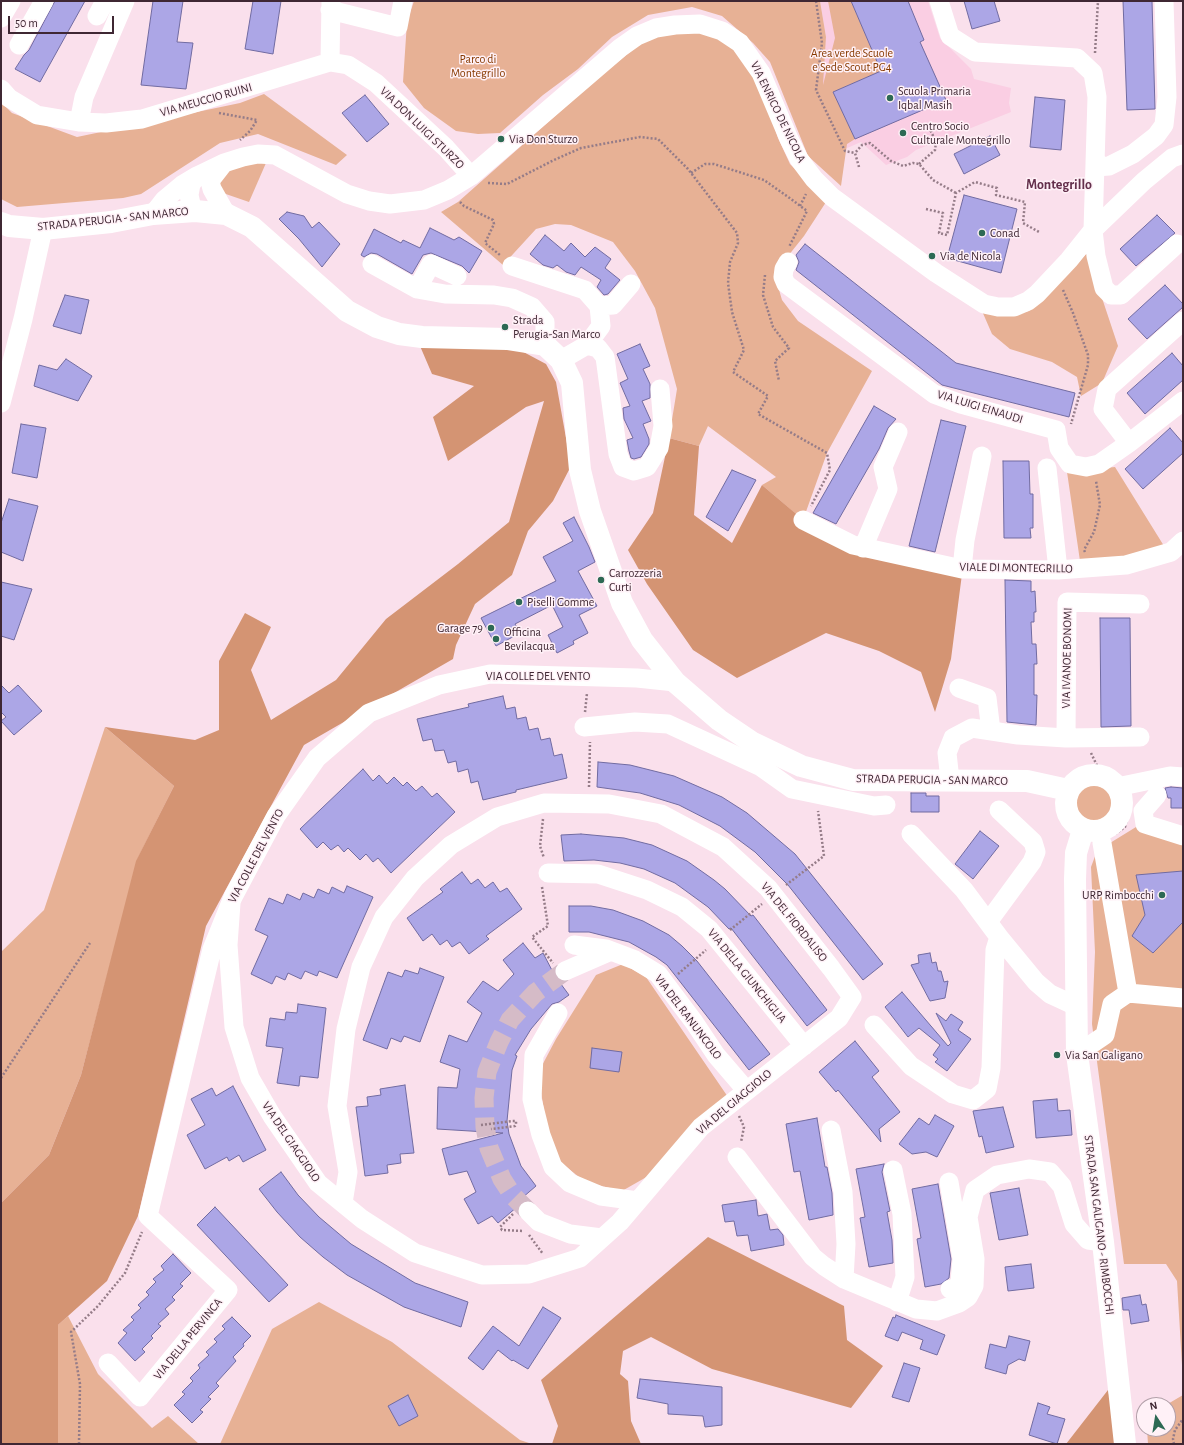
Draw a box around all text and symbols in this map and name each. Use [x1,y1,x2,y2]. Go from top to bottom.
scale bar [10,8,116,34]
text: 50 m [15,17,38,29]
park label: Area verde Scuole e Sede Scout PG4 [811,46,893,74]
park label: Parco di Montegrillo [451,52,505,80]
street label: VIA ENRICO DE NICOLA [747,59,809,165]
street label: VIA MEUCCIO RUINI [158,80,254,120]
street label: VIA DON LUIGI STURZO [377,84,467,172]
place label: Scuola Primaria Iqbal Masih [898,84,971,112]
marker: Scuola Primaria Iqbal Masih [885,93,895,103]
place label: Centro Socio Culturale Montegrillo [911,119,1010,147]
marker: Centro Socio Culturale Montegrillo [898,128,908,138]
place label: Via Don Sturzo [509,132,578,146]
marker: Via Don Sturzo [496,134,506,144]
district label: Montegrillo [1026,177,1092,193]
street label: STRADA PERUGIA - SAN MARCO [37,204,189,234]
place label: Conad [990,226,1020,240]
marker: Conad [977,228,987,238]
place label: Via de Nicola [940,249,1001,263]
marker: Via de Nicola [927,251,937,261]
place label: Strada Perugia-San Marco [513,313,600,341]
marker: Strada Perugia-San Marco [500,322,510,332]
street label: VIA LUIGI EINAUDI [935,387,1025,427]
street label: VIALE DI MONTEGRILLO [959,560,1073,576]
place label: Carrozzeria Curti [609,566,662,594]
marker: Carrozzeria Curti [596,575,606,585]
place label: Piselli Gomme [527,595,594,609]
marker: Piselli Gomme [514,597,524,607]
street label: VIA IVANOE BONOMI [1059,607,1075,709]
place label: Garage 79 [437,621,483,635]
marker: Garage 79 [486,623,496,633]
place label: Officina Bevilacqua [504,625,555,653]
marker: Officina Bevilacqua [491,634,501,644]
street label: VIA COLLE DEL VENTO [486,669,590,683]
street label: STRADA PERUGIA - SAN MARCO [856,771,1008,789]
street label: VIA COLLE DEL VENTO [225,806,287,906]
street label: VIA DEL FIORDALISO [758,879,830,965]
place label: URP Rimbocchi [1082,888,1154,902]
marker: URP Rimbocchi [1157,890,1167,900]
street label: VIA DELLA GIUNCHIGLIA [705,926,789,1026]
street label: VIA DEL RANUNCOLO [651,972,725,1062]
place label: Via San Galigano [1065,1048,1143,1062]
marker: Via San Galigano [1052,1050,1062,1060]
street label: VIA DEL GIAGGIOLO [693,1066,775,1138]
street label: VIA DEL GIAGGIOLO [259,1099,323,1185]
street label: STRADA SAN GALIGANO - RIMBOCCHI [1081,1134,1117,1316]
street label: VIA DELLA PERVINCA [151,1295,225,1383]
north arrow [1136,1397,1176,1437]
text: N [1149,1400,1158,1412]

